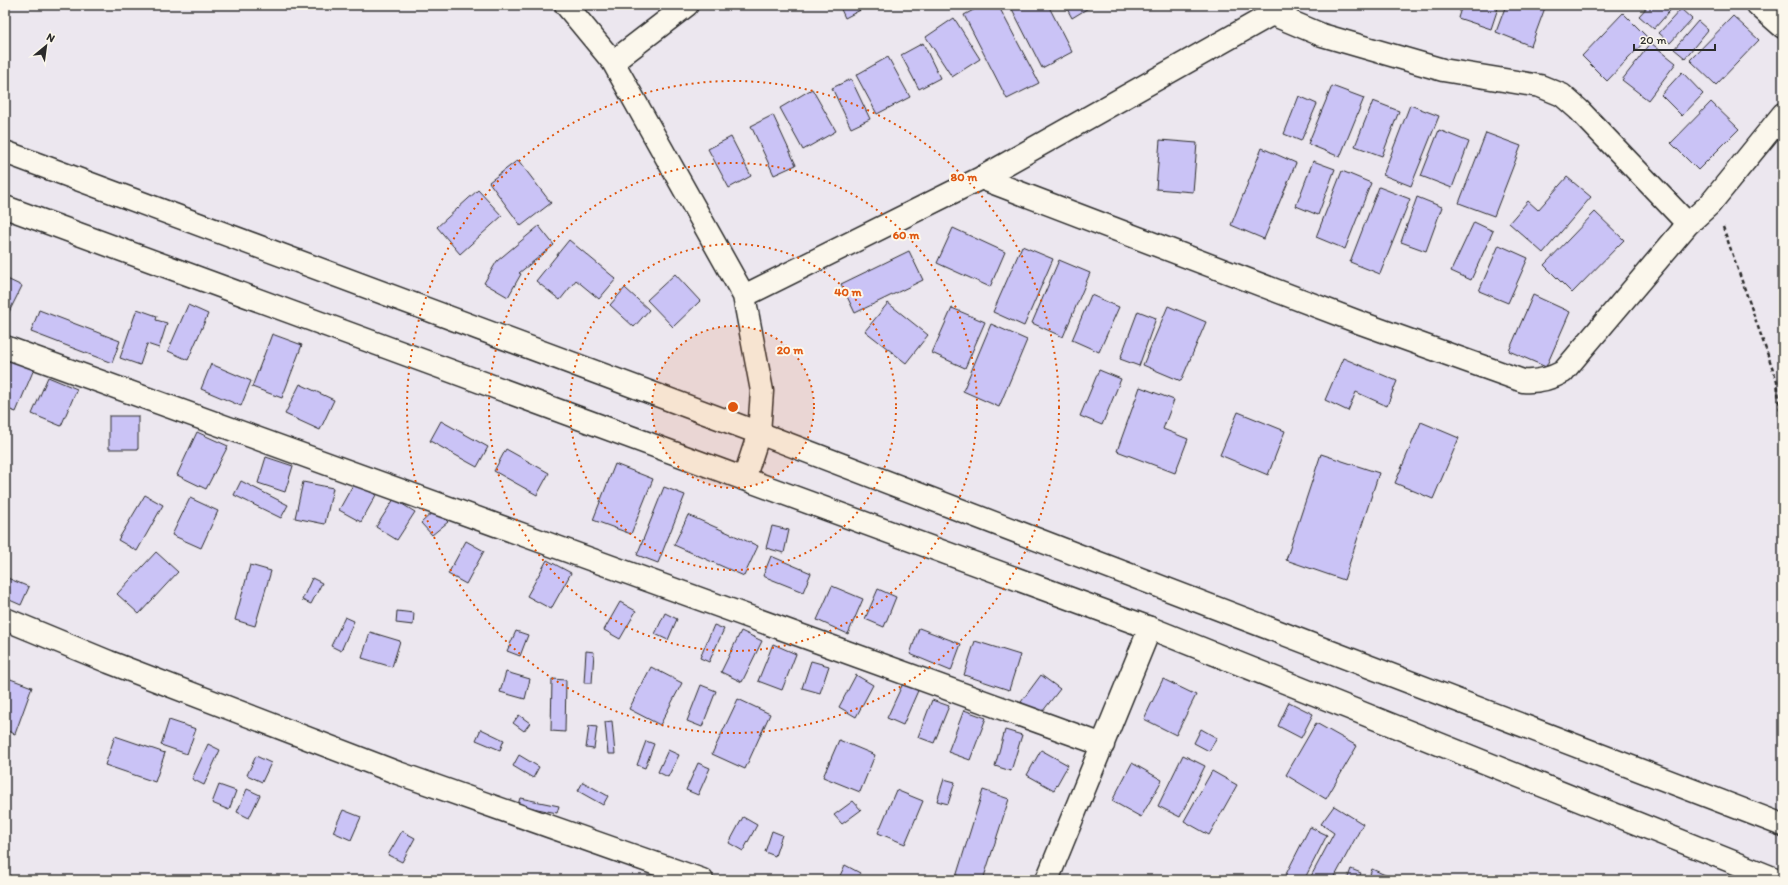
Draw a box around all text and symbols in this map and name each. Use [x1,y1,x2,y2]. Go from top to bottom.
north arrow [26,26,66,66]
scale bar [1634,26,1715,52]
text: N [44,30,57,45]
text: 20 m [1640,33,1667,47]
text: 80 m [951,170,978,184]
text: 60 m [893,228,920,242]
text: 40 m [834,285,863,299]
text: 20 m [777,343,804,357]
centre of rings [726,400,740,414]

